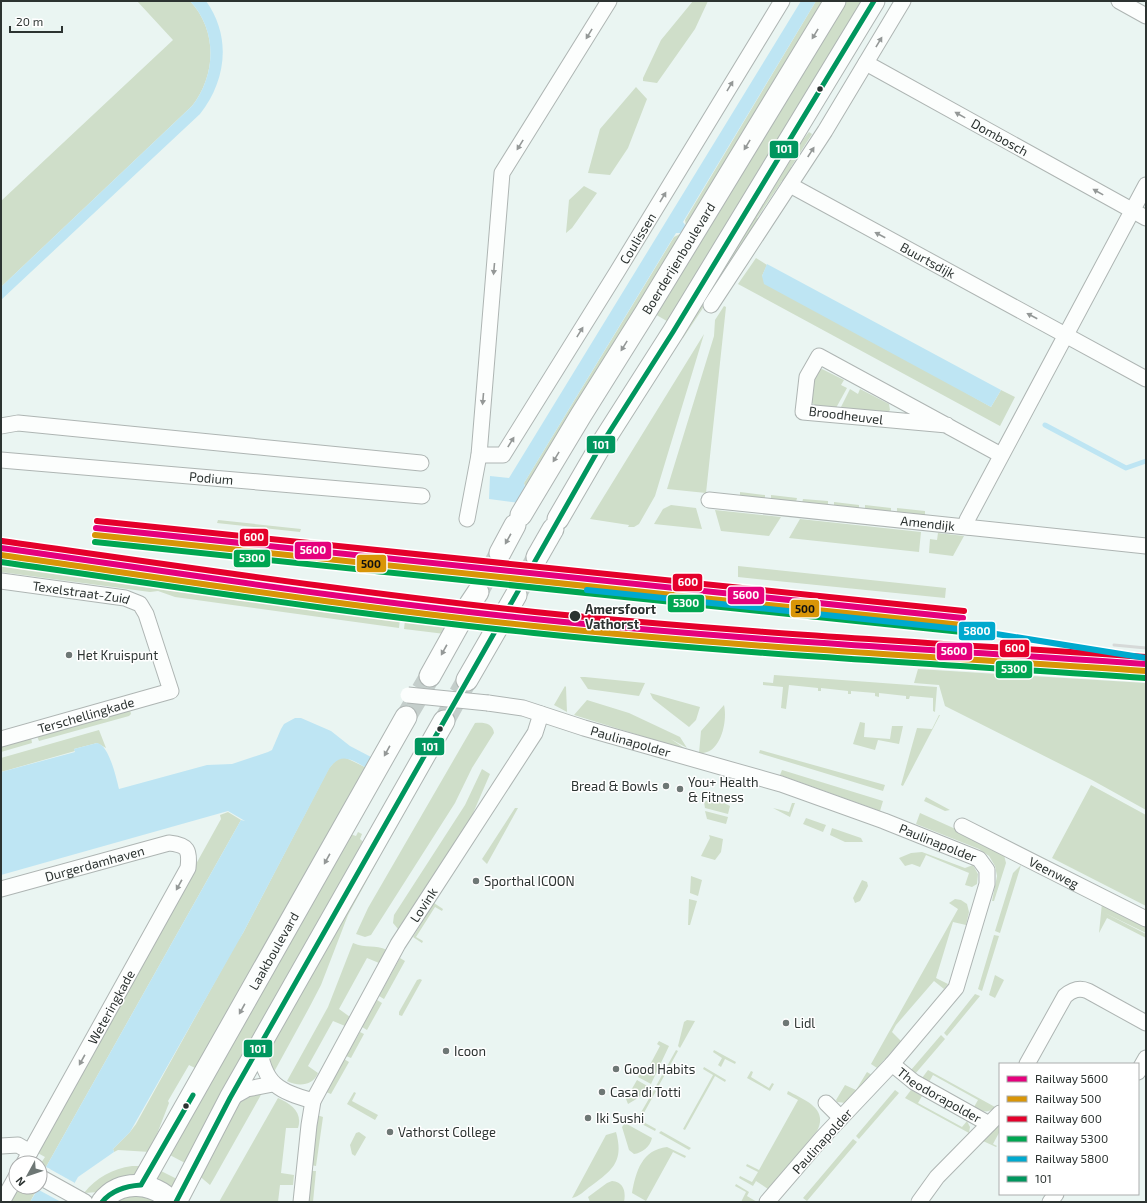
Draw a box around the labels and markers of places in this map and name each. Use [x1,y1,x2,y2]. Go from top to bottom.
unlabelled marker [815,84,825,94]
place label: Amersfoort Vathorst [585,601,657,632]
marker: Amersfoort Vathorst [568,609,582,623]
place label: Het Kruispunt [77,647,158,663]
marker: Het Kruispunt [64,650,74,660]
unlabelled marker [435,724,445,734]
place label: You+ Health & Fitness [688,774,758,805]
place label: Bread & Bowls [571,778,658,794]
marker: Bread & Bowls [661,781,671,791]
marker: You+ Health & Fitness [675,784,685,794]
place label: Sporthal ICOON [484,873,575,889]
marker: Sporthal ICOON [471,876,481,886]
place label: Lidl [794,1015,815,1031]
marker: Lidl [781,1018,791,1028]
place label: Icoon [454,1043,486,1059]
marker: Icoon [441,1046,451,1056]
place label: Good Habits [624,1061,695,1077]
marker: Good Habits [611,1064,621,1074]
place label: Casa di Totti [610,1084,681,1100]
marker: Casa di Totti [597,1087,607,1097]
unlabelled marker [181,1101,191,1111]
place label: Iki Sushi [596,1110,644,1126]
marker: Iki Sushi [583,1113,593,1123]
place label: Vathorst College [398,1124,496,1140]
marker: Vathorst College [385,1127,395,1137]

